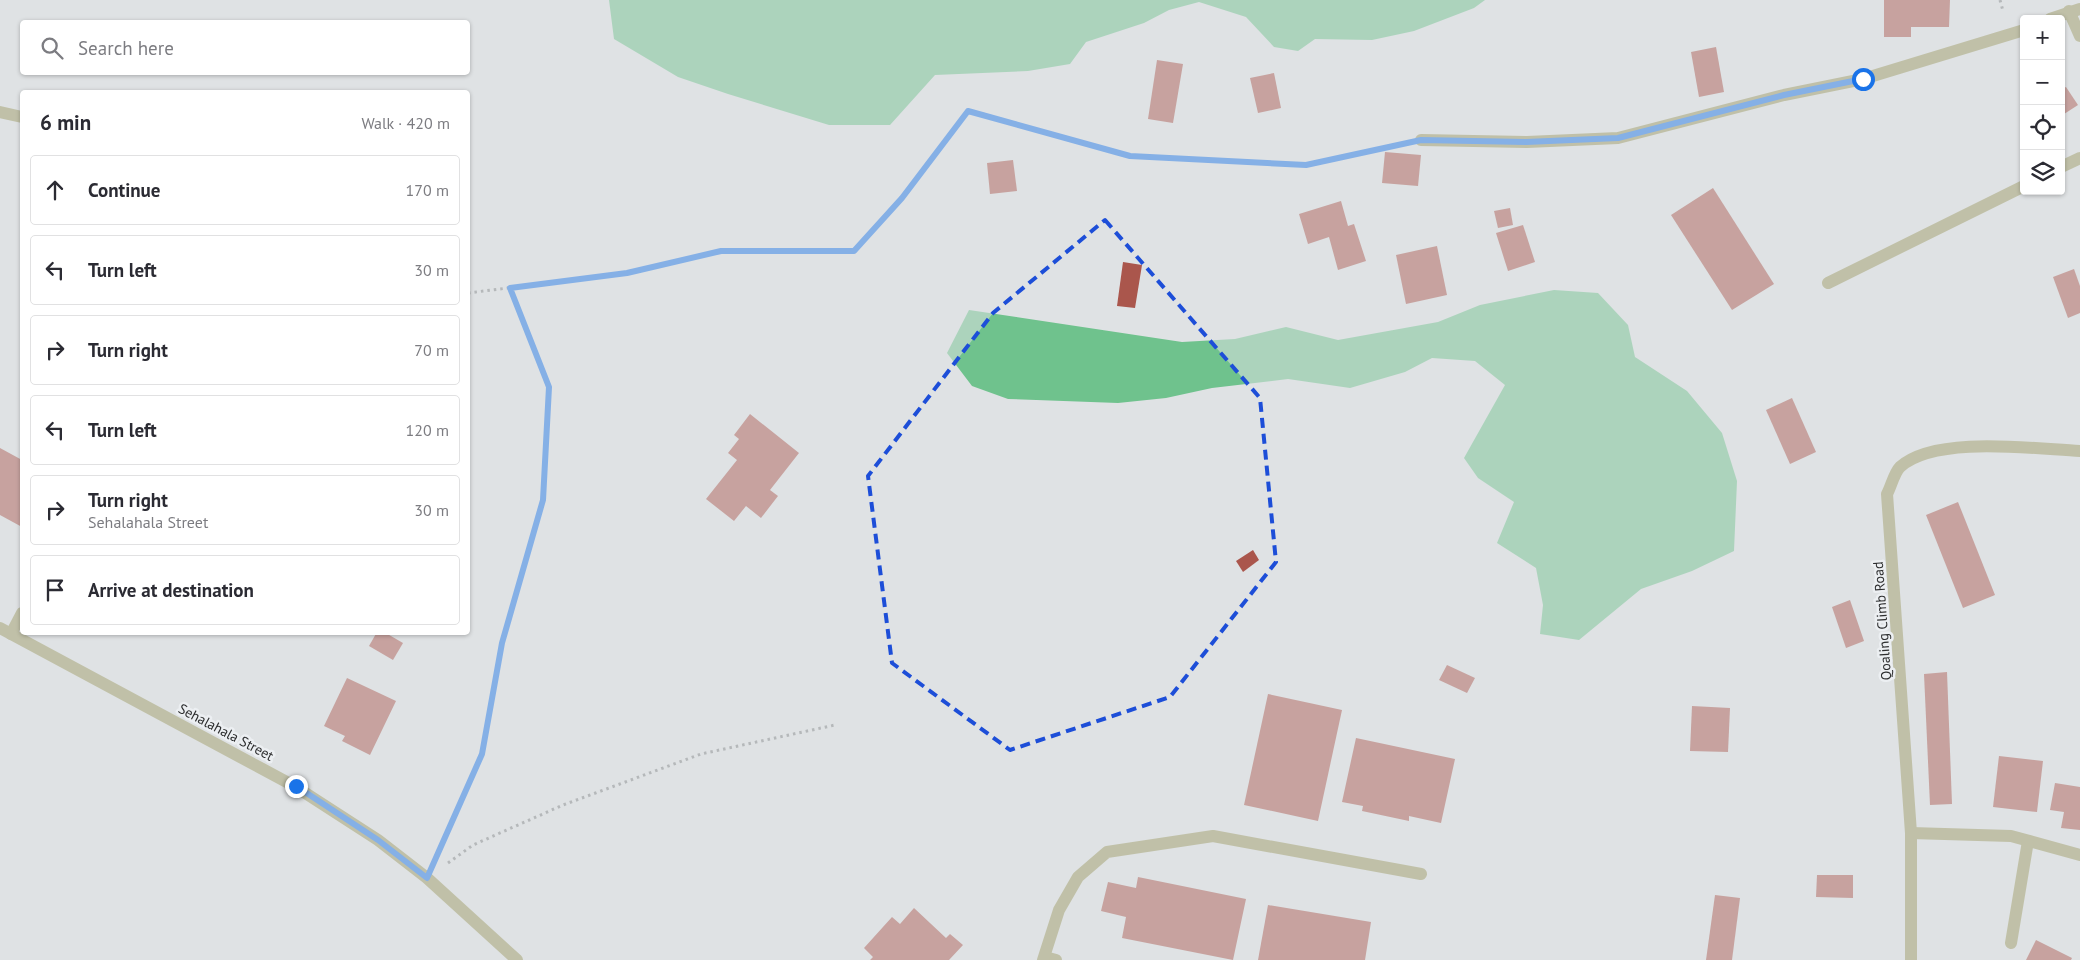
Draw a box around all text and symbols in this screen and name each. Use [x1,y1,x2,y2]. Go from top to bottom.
map controls [2020,15,2065,195]
button: + [2020,15,2065,60]
search box [20,20,470,75]
icon: search [38,34,66,62]
text: Search here [78,36,174,60]
button: − [2020,60,2065,105]
route start [1852,68,1875,91]
button: locate [2020,105,2065,150]
text: 6 min [40,109,91,136]
text: Walk · 420 m [361,113,450,133]
button: layers [2020,150,2065,195]
icon: ahead [41,176,69,204]
text: Continue [88,178,160,202]
text: 170 m [406,180,449,200]
icon: left [41,256,69,284]
text: Turn left [88,258,157,282]
text: 30 m [414,260,449,280]
icon: right [41,336,69,364]
text: Turn right [88,338,168,362]
text: 70 m [414,340,449,360]
icon: left [41,416,69,444]
text: Turn left [88,418,157,442]
text: 120 m [406,420,449,440]
text: Turn right [88,488,168,512]
icon: right [41,496,69,524]
text: 30 m [414,500,449,520]
text: Sehalahala Street [88,512,208,532]
street label: Qoaling Climb Road [1869,561,1895,681]
icon: arrive [41,576,69,604]
text: Arrive at destination [88,578,254,602]
street label: Sehalahala Street [175,699,277,765]
route end [285,775,308,798]

